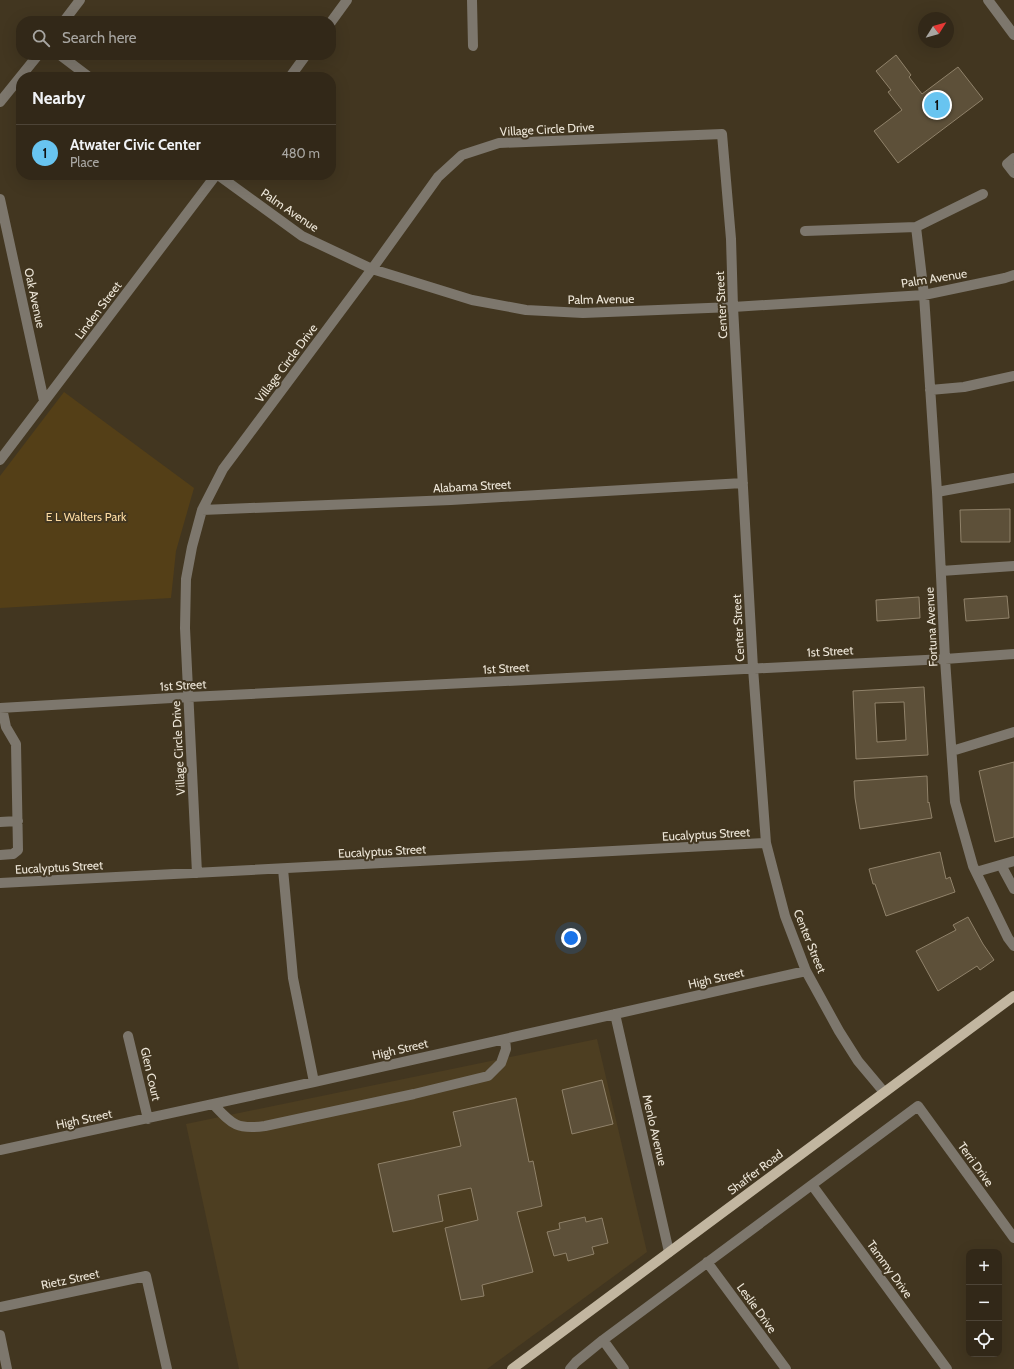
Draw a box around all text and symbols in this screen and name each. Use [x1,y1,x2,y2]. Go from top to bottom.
north arrow [918,12,954,48]
search box [16,16,336,60]
icon: search [30,27,52,49]
text: Search here [62,29,137,47]
text: Nearby [32,88,85,108]
pin: 1 [924,90,950,120]
street label: Village Circle Drive [499,119,595,139]
text: Atwater Civic Center [70,136,201,154]
text: 1 [43,145,47,161]
text: 480 m [281,145,320,161]
text: Place [70,154,99,170]
street label: Palm Avenue [258,185,322,235]
street label: Palm Avenue [900,265,968,291]
street label: Oak Avenue [21,267,49,329]
street label: Center Street [712,271,730,339]
street label: Linden Street [71,278,125,342]
street label: Palm Avenue [568,291,634,307]
street label: Village Circle Drive [252,321,320,405]
street label: Alabama Street [433,476,511,496]
park label: E L Walters Park [46,509,127,524]
street label: Fortuna Avenue [921,587,941,667]
street label: Center Street [729,594,747,662]
street label: 1st Street [806,642,854,660]
street label: 1st Street [482,659,530,677]
street label: 1st Street [159,676,207,694]
street label: Village Circle Drive [168,700,188,796]
street label: Eucalyptus Street [662,824,750,844]
street label: Eucalyptus Street [338,841,426,861]
street label: Eucalyptus Street [15,857,103,877]
street label: Center Street [790,907,830,975]
your location [561,928,581,948]
street label: High Street [687,964,745,992]
street label: High Street [371,1035,429,1063]
street label: Glen Court [138,1046,164,1102]
street label: Menlo Avenue [640,1093,670,1167]
street label: High Street [55,1106,113,1132]
street label: Terri Drive [955,1139,997,1189]
street label: Shaffer Road [724,1146,786,1198]
street label: Tammy Drive [864,1237,916,1301]
map controls [966,1249,1002,1357]
button: + [966,1249,1002,1285]
street label: Rietz Street [40,1266,100,1292]
street label: Leslie Drive [734,1280,780,1336]
button: − [966,1285,1002,1321]
button: locate [966,1321,1002,1357]

